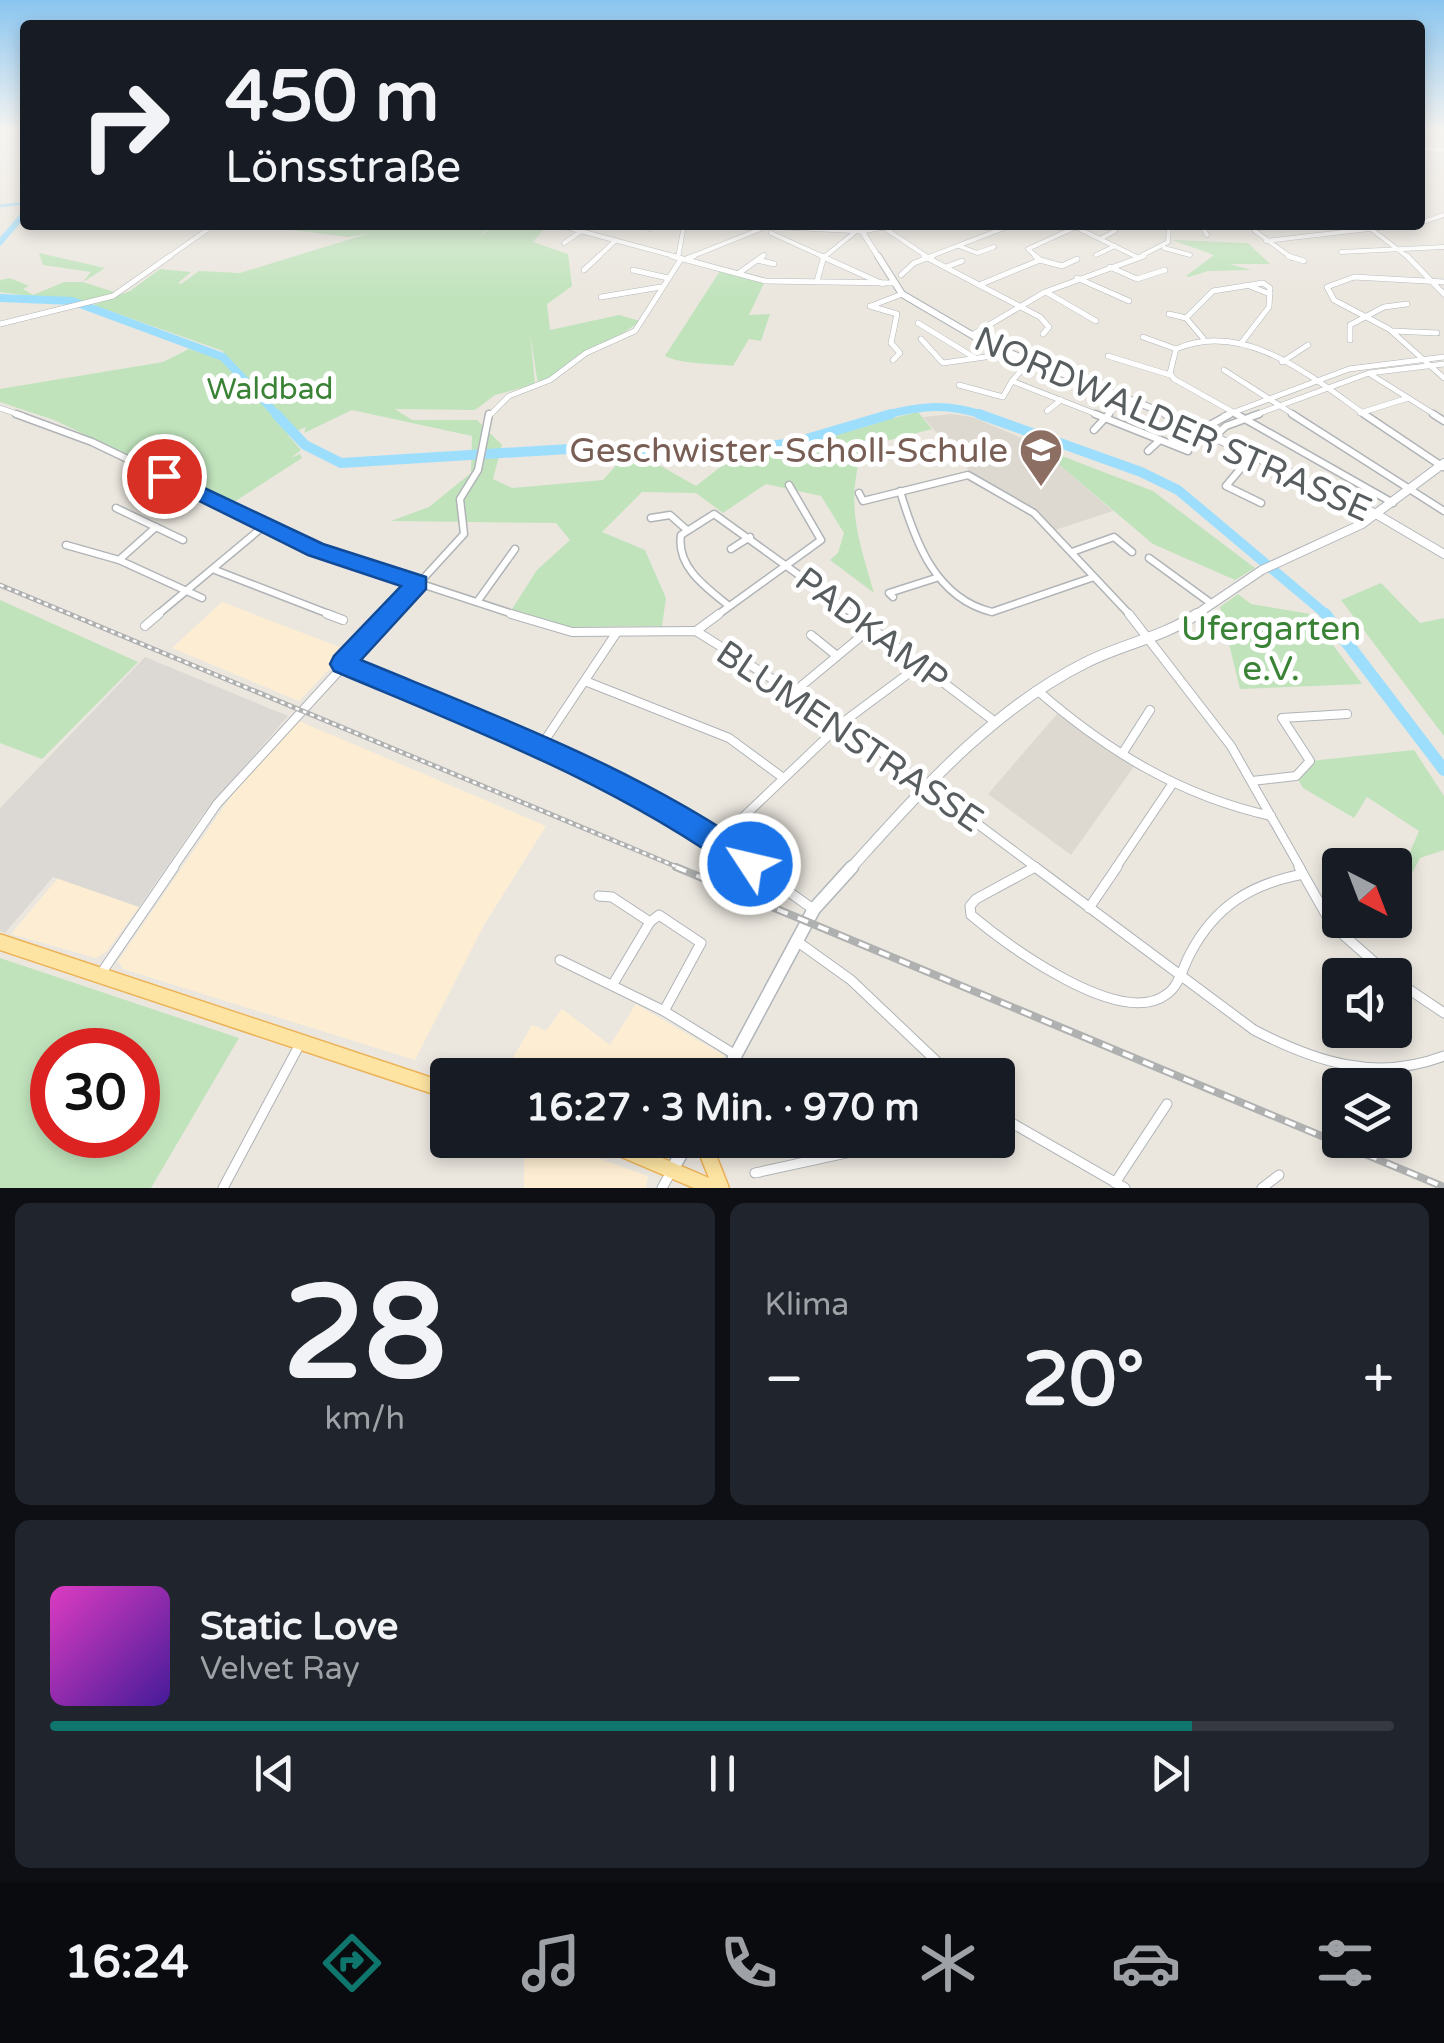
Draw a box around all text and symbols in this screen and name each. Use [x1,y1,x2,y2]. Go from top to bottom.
text: 450 m [225,56,439,140]
icon: right [60,60,190,190]
text: Lönsstraße [225,141,461,195]
street label: NORDWALDER STRASSE [968,318,1378,532]
park label: Waldbad [206,371,334,408]
school or university icon: Geschwister-Scholl-Schule [1018,427,1064,488]
place label: Geschwister-Scholl-Schule [569,430,1008,472]
pin [122,434,207,519]
icon: arrive [137,449,192,504]
street label: PADKAMP [787,559,956,701]
park label: Ufergarten e.V. [1181,608,1361,690]
street label: BLUMENSTRASSE [708,632,991,842]
position arrow [698,812,802,916]
north arrow [1322,848,1412,938]
map controls [1322,848,1412,1158]
button: sound [1322,958,1412,1048]
speed limit sign: 30 [30,1028,160,1158]
button: layers [1322,1068,1412,1158]
text: 16:27 · 3 Min. · 970 m [526,1085,919,1131]
text: 28 [283,1257,446,1413]
text: Klima [765,1286,849,1324]
text: 20° [1022,1335,1145,1425]
text: − [765,1347,804,1413]
text: + [1363,1347,1394,1413]
text: km/h [325,1400,405,1438]
text: Static Love [200,1604,398,1650]
text: Velvet Ray [200,1650,360,1688]
icon: previous [247,1746,302,1801]
icon: pause [695,1746,750,1801]
icon: next [1143,1746,1198,1801]
icon: directions [317,1928,387,1998]
icon: music [516,1928,586,1998]
icon: phone [714,1928,784,1998]
icon: climate [913,1928,983,1998]
icon: car [1111,1928,1181,1998]
icon: filters [1310,1928,1380,1998]
text: 16:24 [64,1936,189,1990]

